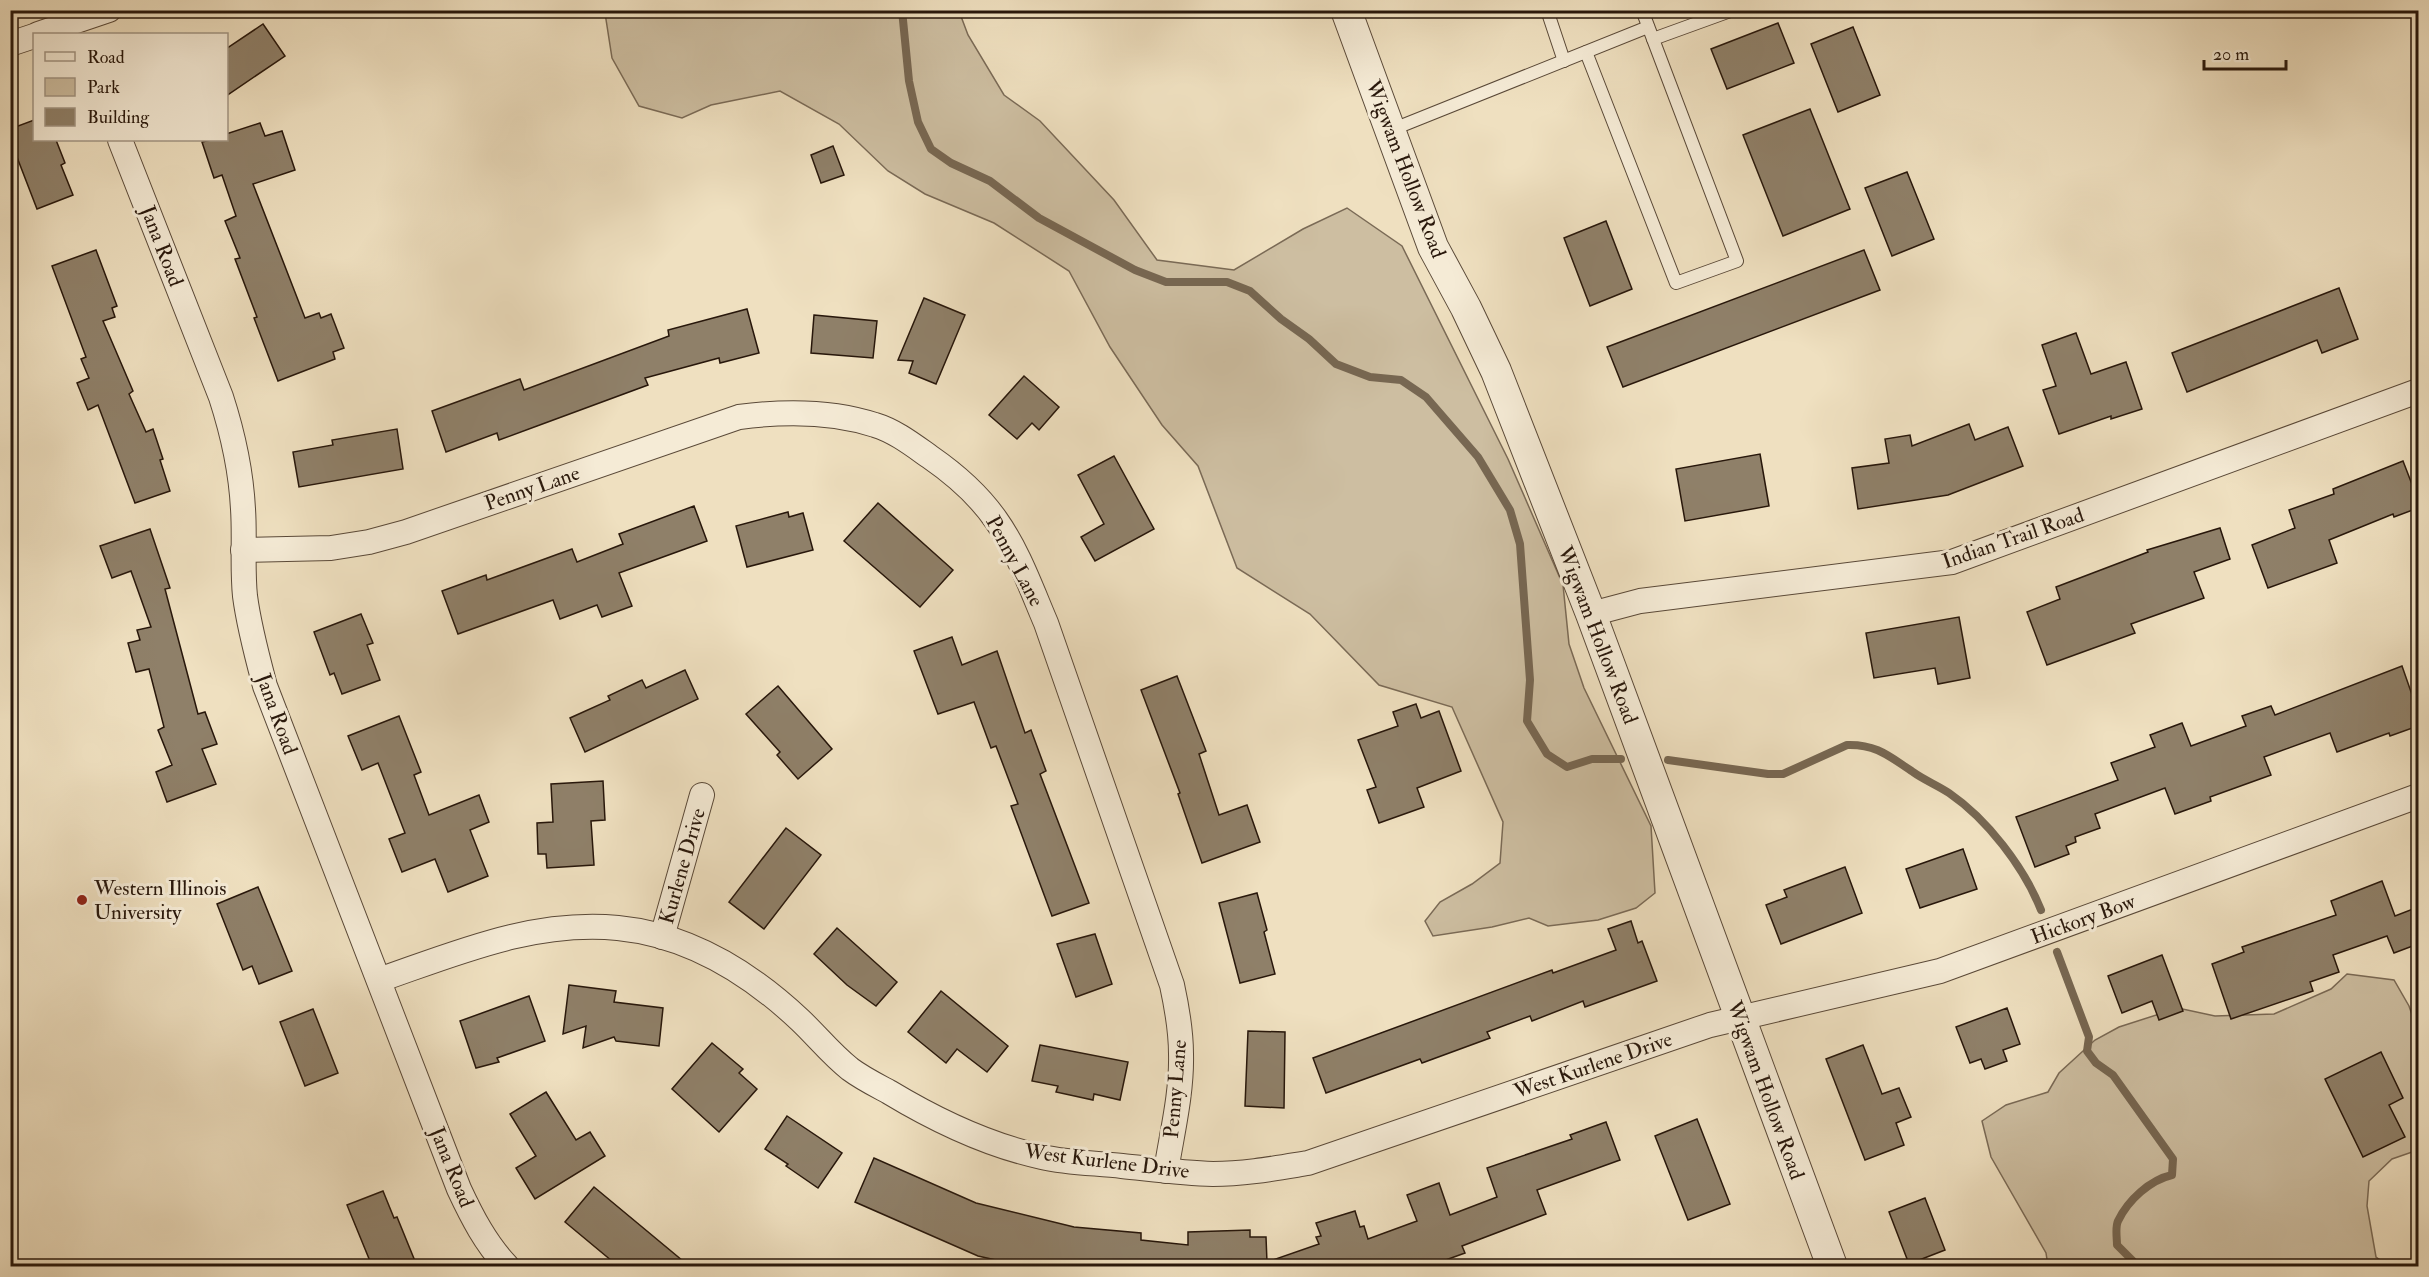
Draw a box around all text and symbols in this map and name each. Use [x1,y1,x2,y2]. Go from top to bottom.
legend [33,33,228,141]
scale bar [2204,33,2286,71]
text: 20 m [2213,43,2249,66]
text: Road [87,46,125,69]
street label: Wigwam Hollow Road [1359,75,1452,263]
text: Park [87,76,120,99]
text: Building [87,106,150,129]
street label: Jana Road [133,201,190,291]
street label: Penny Lane [481,460,584,517]
street label: Indian Trail Road [1939,501,2088,575]
street label: Penny Lane [979,511,1050,611]
street label: Wigwam Hollow Road [1551,541,1644,729]
street label: Jana Road [249,669,304,759]
street label: Kurlene Drive [653,805,712,927]
place label: Western Illinois University [93,875,227,926]
street label: Hickory Bow [2027,888,2140,951]
marker: Western Illinois University [75,893,89,907]
street label: Wigwam Hollow Road [1720,996,1811,1184]
street label: West Kurlene Drive [1509,1026,1676,1106]
street label: Penny Lane [1158,1038,1193,1140]
street label: Jana Road [423,1122,480,1212]
street label: West Kurlene Drive [1022,1138,1191,1185]

